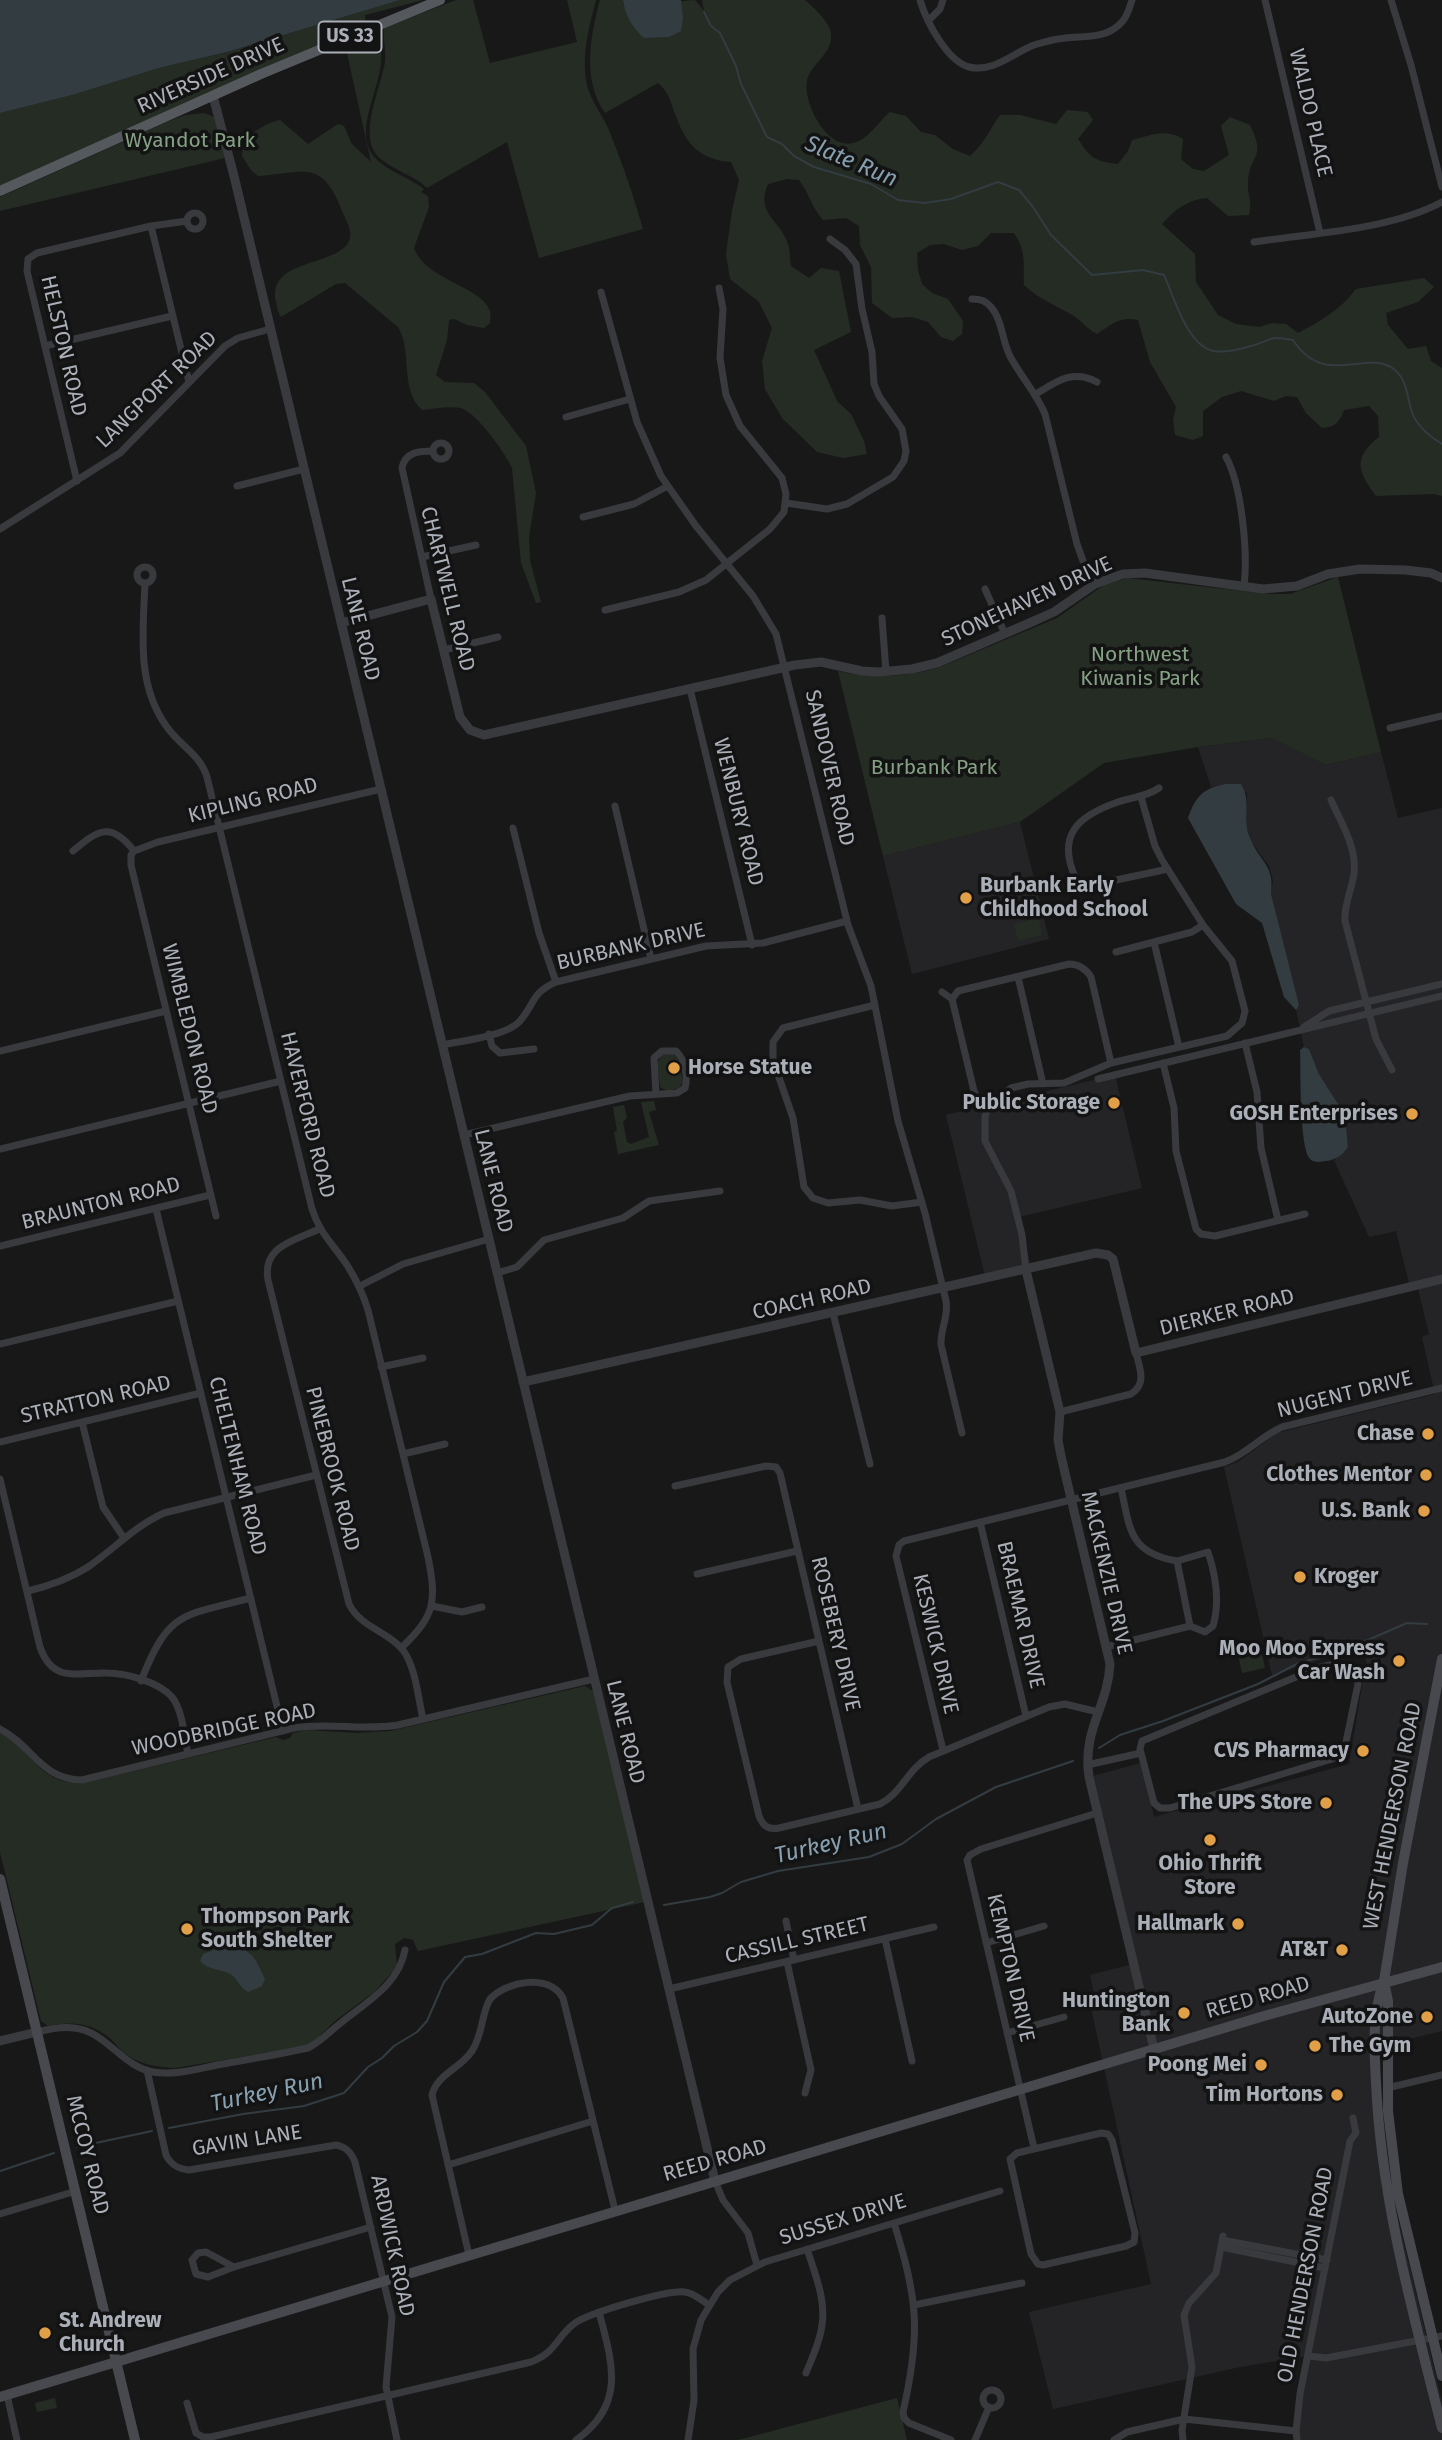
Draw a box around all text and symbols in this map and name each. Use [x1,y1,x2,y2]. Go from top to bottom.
road number: US 33 [318,22,382,52]
street label: RIVERSIDE DRIVE [134,32,288,120]
street label: WALDO PLACE [1283,46,1337,180]
park label: Wyandot Park [125,128,255,154]
water label: Slate Run [801,130,901,194]
street label: HELSTON ROAD [35,273,91,419]
street label: LANGPORT ROAD [91,326,223,454]
street label: CHARTWELL ROAD [414,504,480,674]
street label: STONEHAVEN DRIVE [938,551,1116,653]
street label: LANE ROAD [335,575,385,683]
park label: Northwest Kiwanis Park [1080,642,1200,692]
street label: SANDOVER ROAD [799,688,859,848]
street label: WENBURY ROAD [707,736,769,888]
park label: Burbank Park [871,755,997,781]
street label: KIPLING ROAD [185,773,321,829]
place label: Burbank Early Childhood School [980,873,1148,923]
marker: Burbank Early Childhood School [958,890,974,906]
street label: BURBANK DRIVE [554,918,708,976]
street label: WIMBLEDON ROAD [156,941,222,1117]
street label: HAVERFORD ROAD [274,1029,340,1201]
place label: Horse Statue [688,1055,812,1081]
marker: Horse Statue [666,1060,682,1076]
place label: Public Storage [963,1090,1100,1116]
marker: Public Storage [1106,1095,1122,1111]
place label: GOSH Enterprises [1230,1101,1398,1127]
marker: GOSH Enterprises [1404,1106,1420,1122]
street label: LANE ROAD [468,1127,518,1235]
street label: BRAUNTON ROAD [19,1172,183,1236]
street label: COACH ROAD [750,1274,874,1326]
street label: DIERKER ROAD [1157,1284,1297,1342]
street label: NUGENT DRIVE [1275,1366,1415,1424]
street label: STRATTON ROAD [18,1370,174,1430]
street label: CHELTENHAM ROAD [203,1374,271,1558]
street label: PINEBROOK ROAD [299,1384,365,1554]
place label: Chase [1357,1421,1414,1447]
marker: Chase [1420,1426,1436,1442]
place label: Clothes Mentor [1266,1462,1412,1488]
marker: Clothes Mentor [1418,1467,1434,1483]
street label: MACKENZIE DRIVE [1075,1489,1137,1657]
place label: U.S. Bank [1321,1498,1410,1524]
marker: U.S. Bank [1416,1503,1432,1519]
street label: BRAEMAR DRIVE [991,1539,1049,1691]
street label: ROSEBERY DRIVE [805,1554,865,1714]
place label: Kroger [1314,1564,1378,1590]
marker: Kroger [1292,1569,1308,1585]
street label: KESWICK DRIVE [907,1571,963,1717]
place label: Moo Moo Express Car Wash [1219,1636,1385,1686]
marker: Moo Moo Express Car Wash [1391,1653,1407,1669]
street label: LANE ROAD [600,1678,650,1786]
street label: WOODBRIDGE ROAD [130,1698,318,1762]
street label: WEST HENDERSON ROAD [1359,1700,1427,1932]
place label: CVS Pharmacy [1214,1738,1349,1764]
marker: CVS Pharmacy [1355,1743,1371,1759]
place label: The UPS Store [1178,1790,1312,1816]
marker: The UPS Store [1318,1795,1334,1811]
water label: Turkey Run [772,1818,890,1870]
marker: Ohio Thrift Store [1202,1832,1218,1848]
place label: Ohio Thrift Store [1158,1851,1262,1901]
street label: KEMPTON DRIVE [981,1891,1039,2045]
place label: Thompson Park South Shelter [201,1904,350,1954]
place label: Hallmark [1137,1911,1224,1937]
street label: CASSILL STREET [723,1912,871,1970]
marker: Hallmark [1230,1916,1246,1932]
marker: Thompson Park South Shelter [179,1921,195,1937]
place label: AT&T [1280,1937,1328,1963]
marker: AT&T [1334,1942,1350,1958]
street label: REED ROAD [1203,1971,1313,2025]
place label: Huntington Bank [1062,1988,1170,2038]
place label: AutoZone [1322,2004,1413,2030]
marker: Huntington Bank [1176,2005,1192,2021]
marker: AutoZone [1419,2009,1435,2025]
place label: The Gym [1329,2033,1411,2059]
marker: The Gym [1307,2038,1323,2054]
place label: Poong Mei [1148,2052,1247,2078]
marker: Poong Mei [1253,2057,1269,2073]
water label: Turkey Run [208,2068,326,2118]
place label: Tim Hortons [1206,2082,1323,2108]
marker: Tim Hortons [1329,2087,1345,2103]
street label: MCCOY ROAD [60,2093,114,2217]
street label: GAVIN LANE [190,2120,304,2162]
street label: REED ROAD [660,2134,770,2188]
street label: OLD HENDERSON ROAD [1273,2165,1339,2385]
street label: ARDWICK ROAD [365,2173,419,2319]
street label: SUSSEX DRIVE [777,2189,909,2251]
place label: St. Andrew Church [59,2308,162,2358]
marker: St. Andrew Church [37,2325,53,2341]

